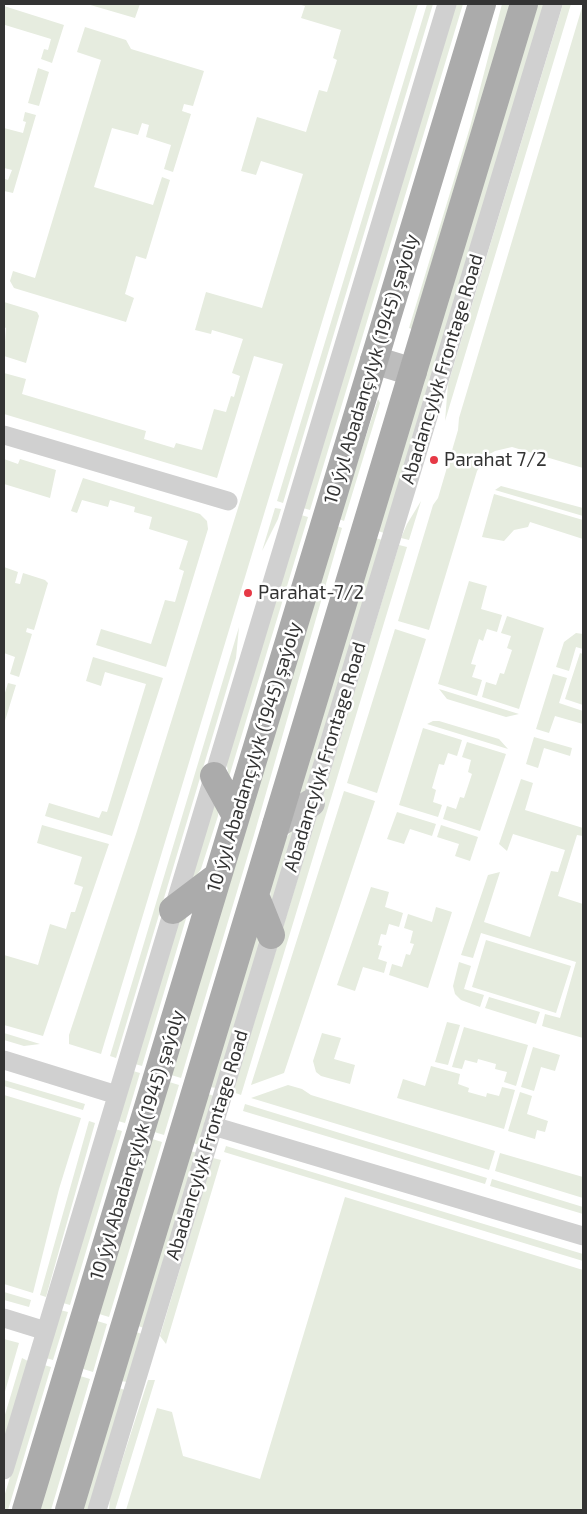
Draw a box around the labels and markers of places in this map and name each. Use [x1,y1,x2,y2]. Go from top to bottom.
place label: Parahat 7/2 [444,449,547,471]
marker: Parahat 7/2 [428,454,440,466]
place label: Parahat-7/2 [258,582,364,604]
marker: Parahat-7/2 [242,587,254,599]

